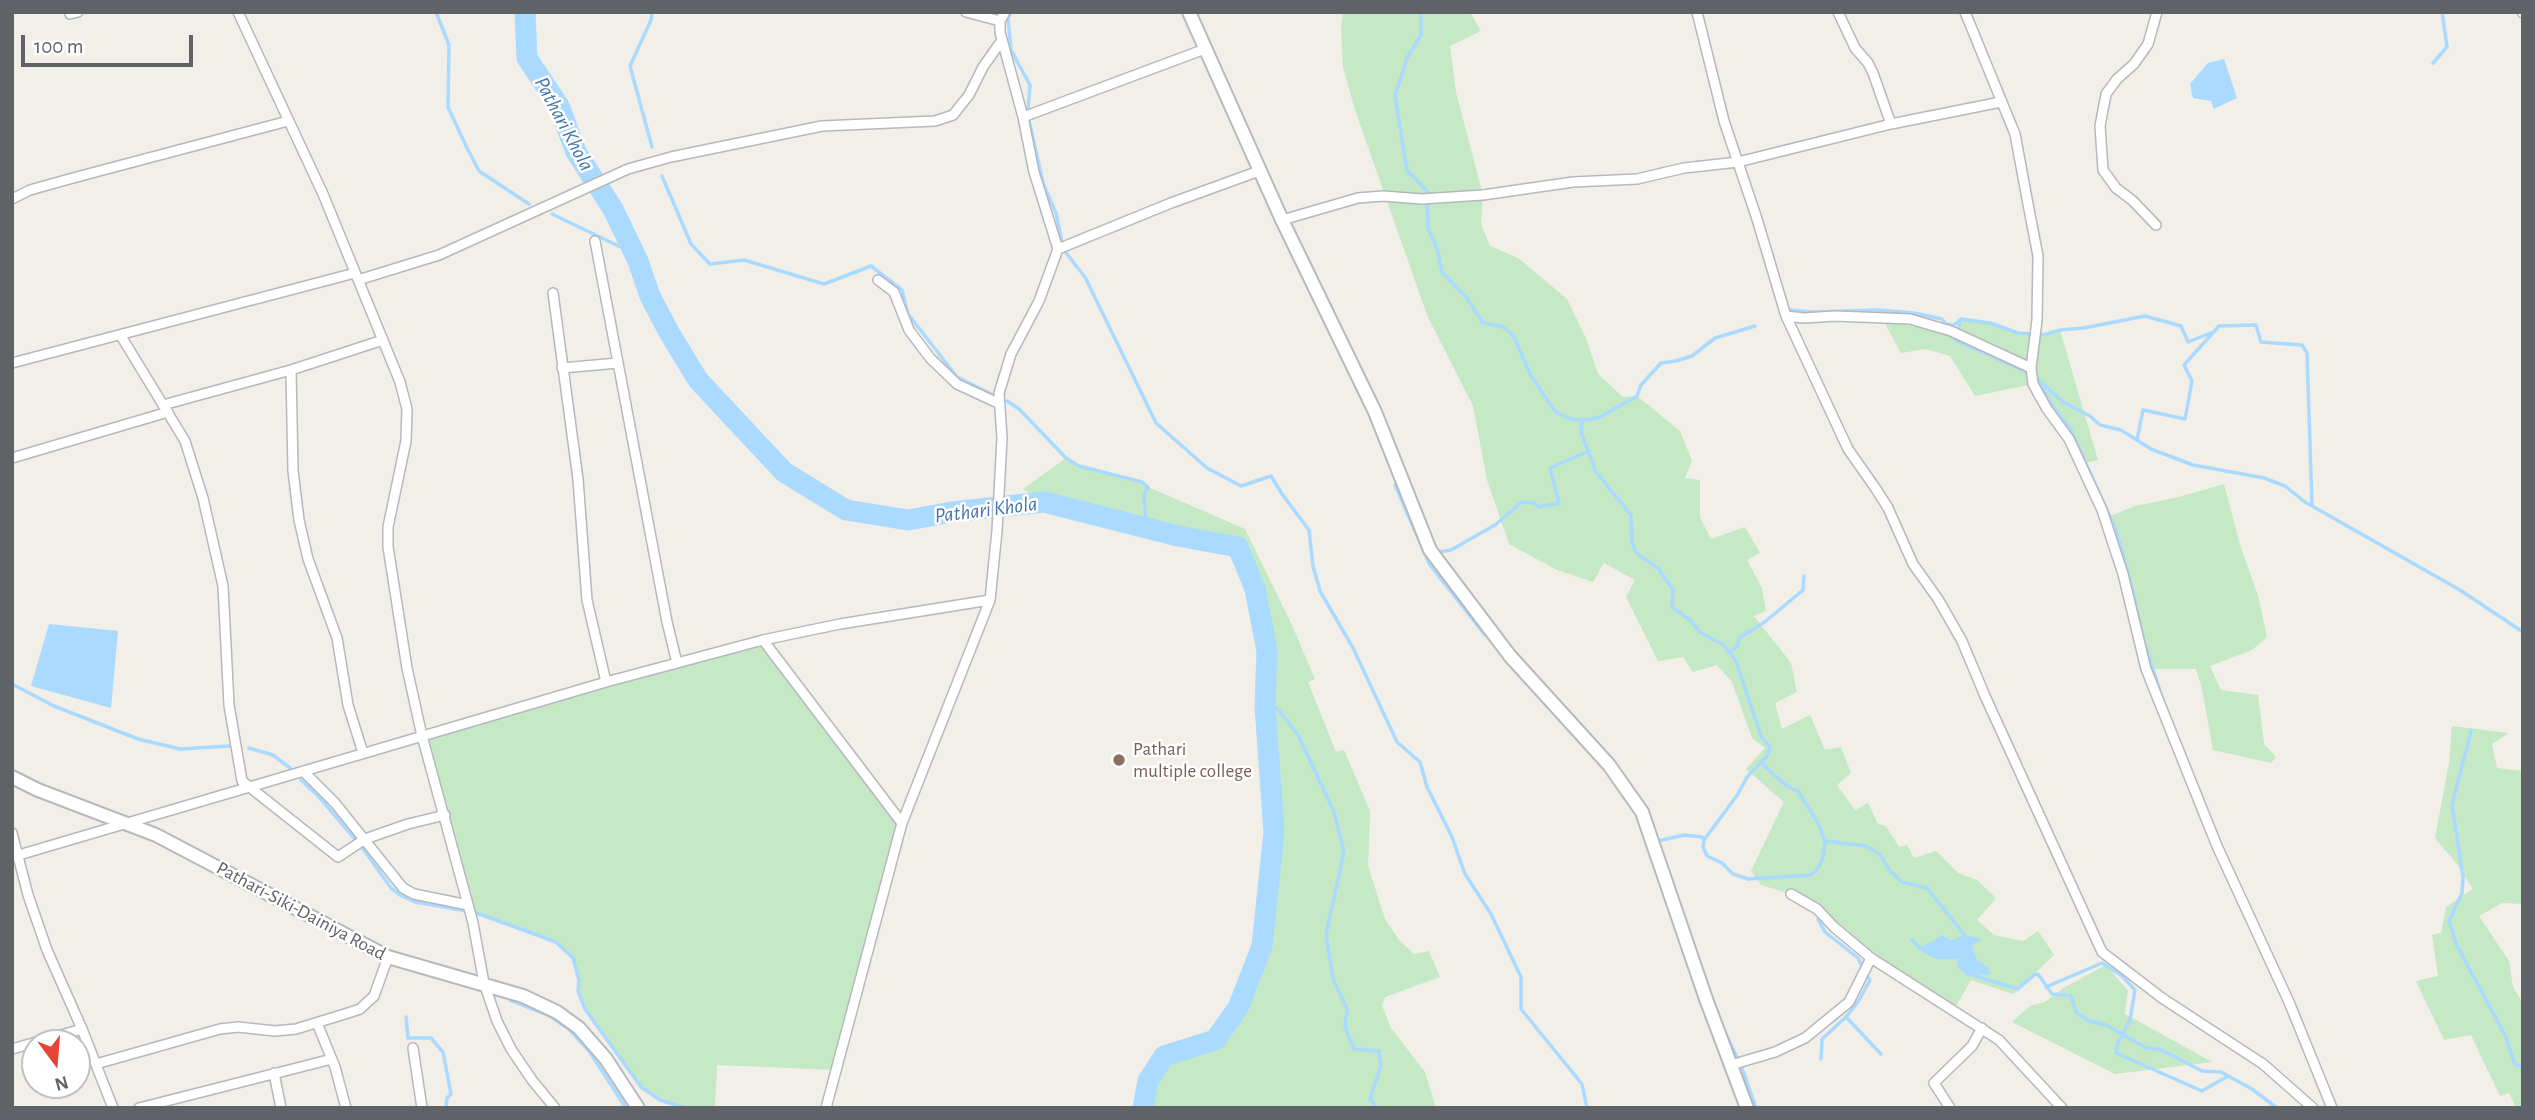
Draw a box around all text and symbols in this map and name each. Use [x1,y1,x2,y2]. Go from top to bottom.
scale bar [24,21,196,65]
text: 100 m [34,36,84,57]
water label: Pathari Khola [529,73,599,175]
water label: Pathari Khola [933,491,1039,529]
place label: Pathari multiple college [1133,738,1252,782]
marker: Pathari multiple college [1111,752,1127,768]
street label: Pathari-Siki-Dainiya Road [212,857,390,965]
north arrow [21,1029,91,1099]
text: N [52,1072,70,1094]

